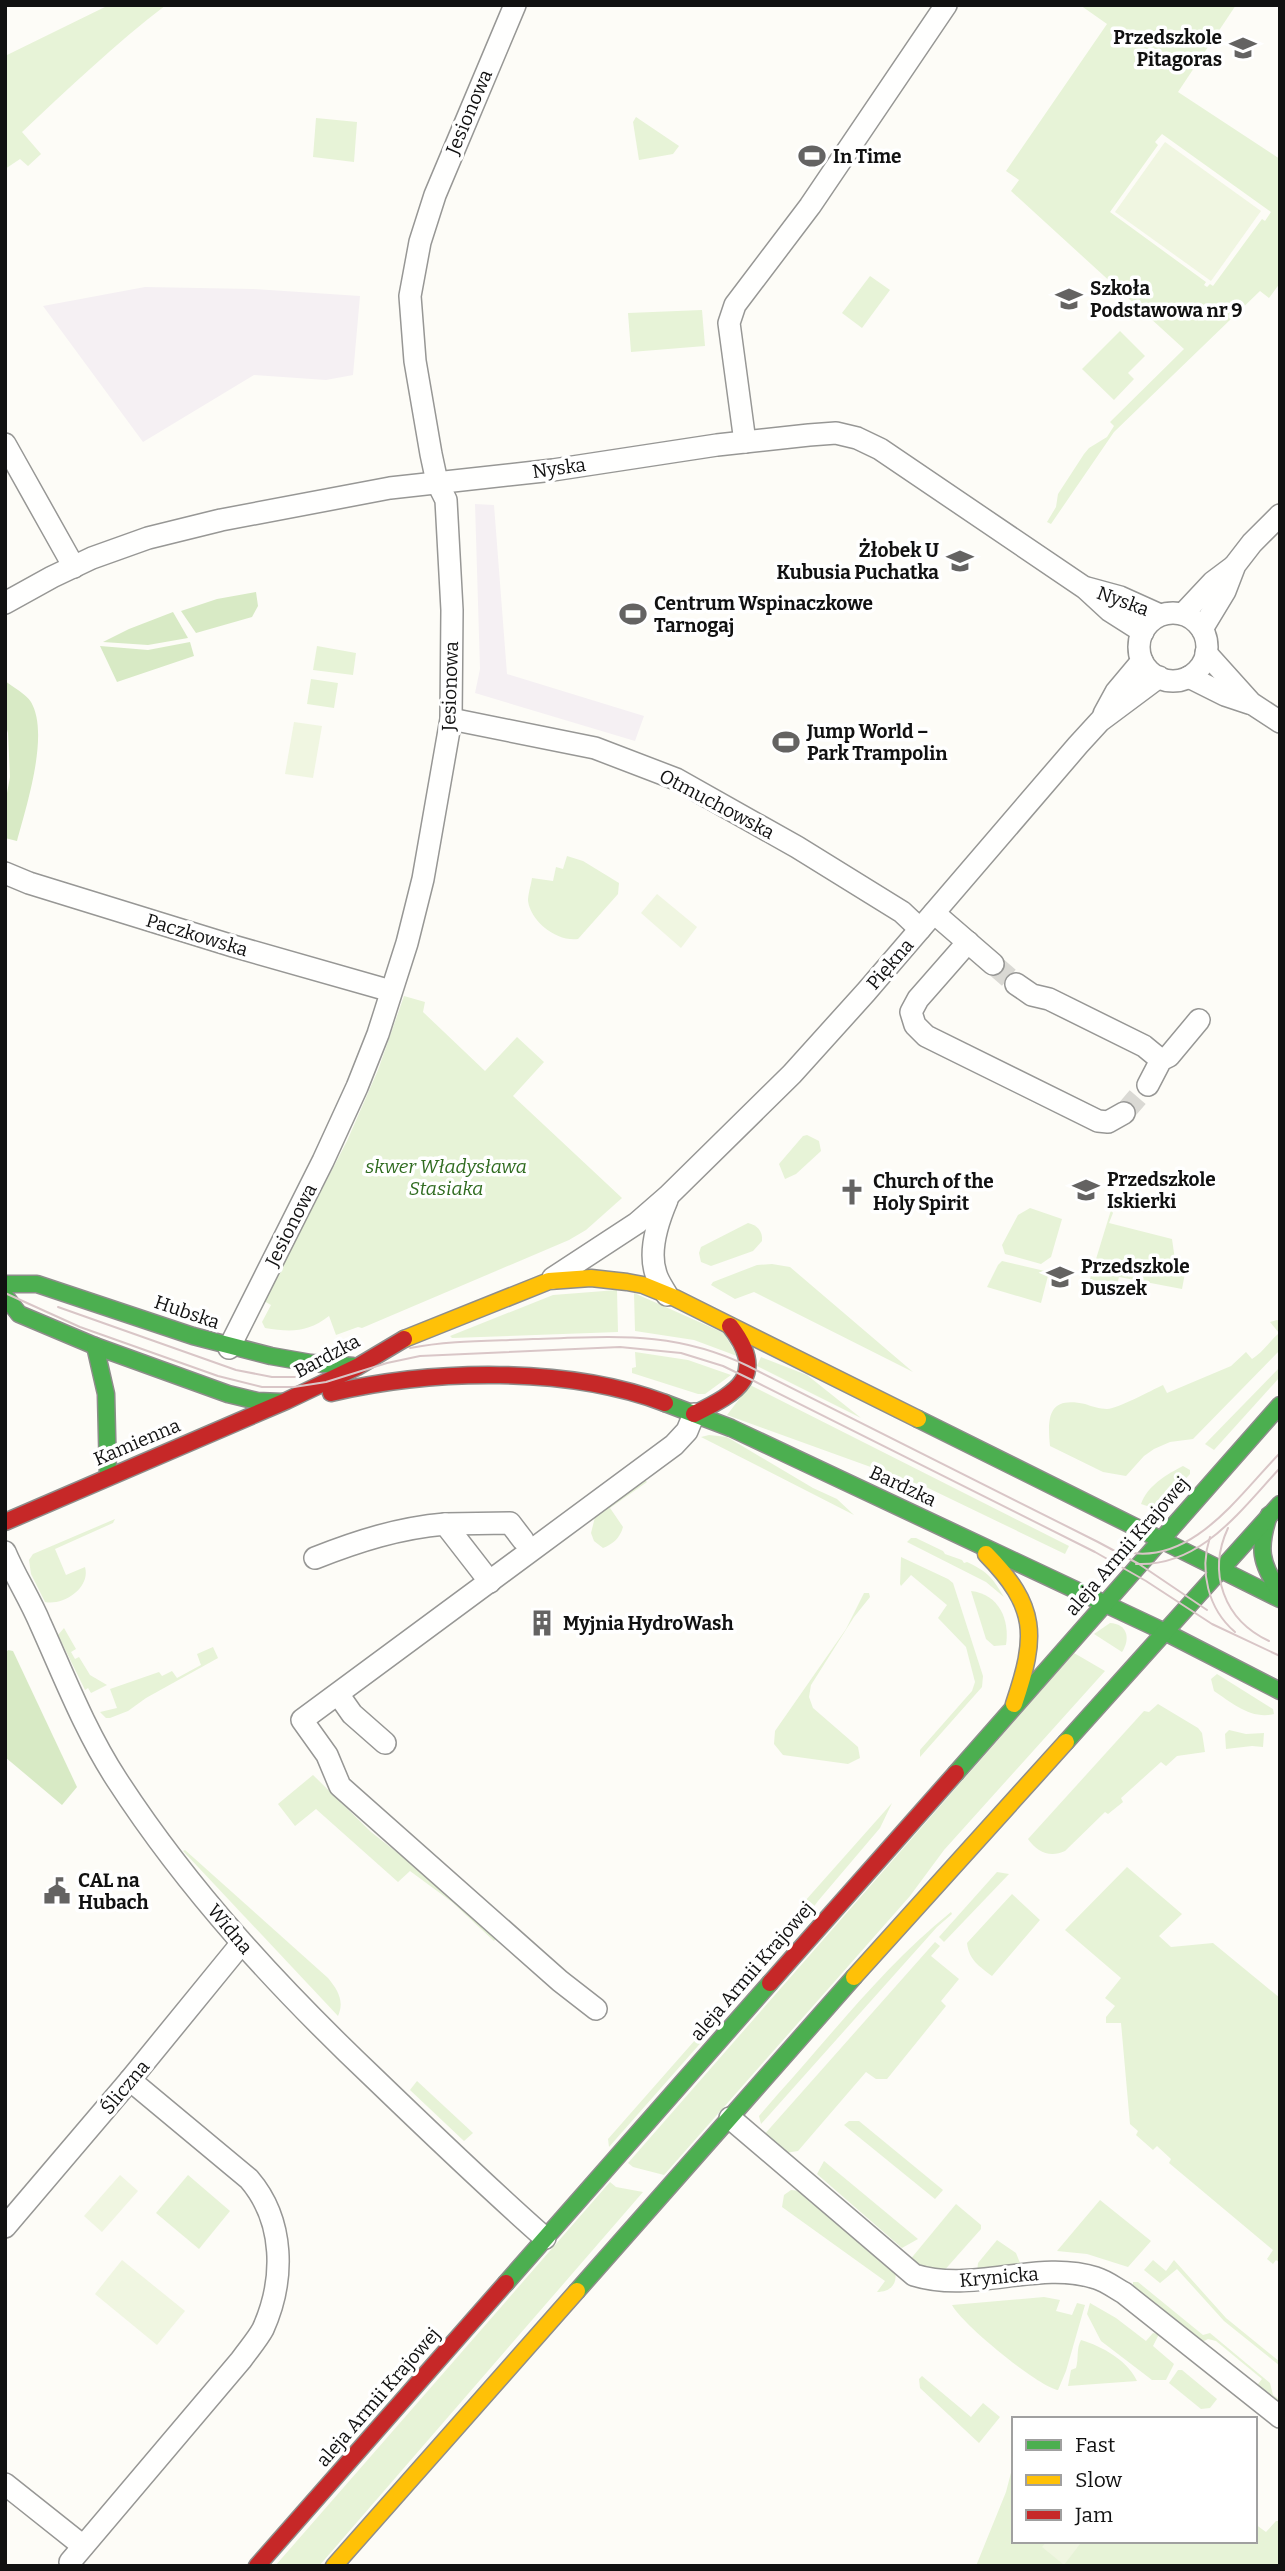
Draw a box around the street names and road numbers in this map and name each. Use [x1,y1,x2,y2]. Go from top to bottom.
street label: Jesionowa [440,66,497,159]
street label: Nyska [531,453,588,483]
street label: Nyska [1094,581,1153,621]
street label: Jesionowa [437,640,463,732]
street label: Otmuchowska [656,764,779,844]
street label: Paczkowska [143,909,251,962]
street label: Piękna [862,933,919,994]
street label: Jesionowa [260,1179,322,1271]
street label: Hubska [151,1290,223,1334]
street label: Bardzka [290,1329,364,1383]
street label: Kamienna [90,1413,184,1470]
street label: Bardzka [866,1461,941,1512]
street label: aleja Armii Krajowej [1060,1472,1194,1620]
street label: aleja Armii Krajowej [685,1897,819,2045]
street label: Widna [203,1899,258,1959]
street label: Śliczna [96,2055,155,2119]
street label: Krynicka [958,2262,1040,2292]
street label: aleja Armii Krajowej [311,2323,445,2471]

